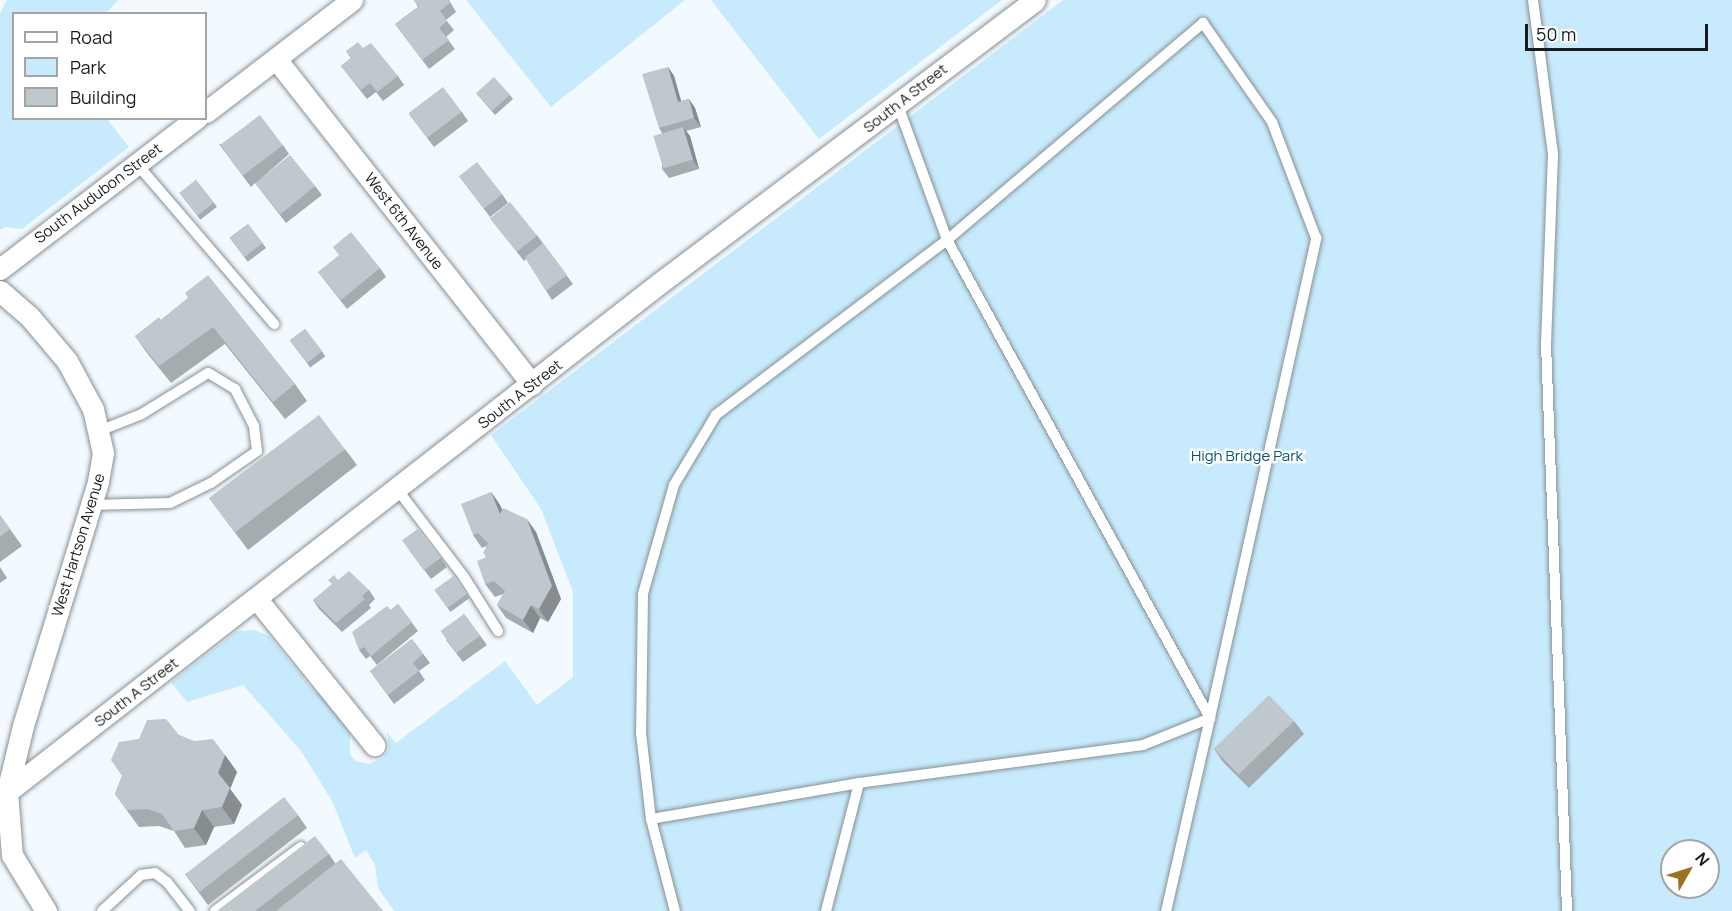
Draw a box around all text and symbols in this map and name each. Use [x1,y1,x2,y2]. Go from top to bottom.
legend [12,12,207,120]
scale bar [1528,12,1711,50]
text: 50 m [1536,22,1576,46]
text: Road [70,25,113,49]
text: Park [70,55,106,79]
street label: South A Street [859,60,951,136]
text: Building [70,85,136,109]
street label: South Audubon Street [31,139,165,247]
street label: West 6th Avenue [361,169,447,273]
street label: South A Street [474,356,566,432]
park label: High Bridge Park [1191,447,1303,465]
street label: West Hartson Avenue [48,471,108,619]
street label: South A Street [90,654,182,730]
north arrow [1660,839,1720,899]
text: N [1690,848,1715,870]

